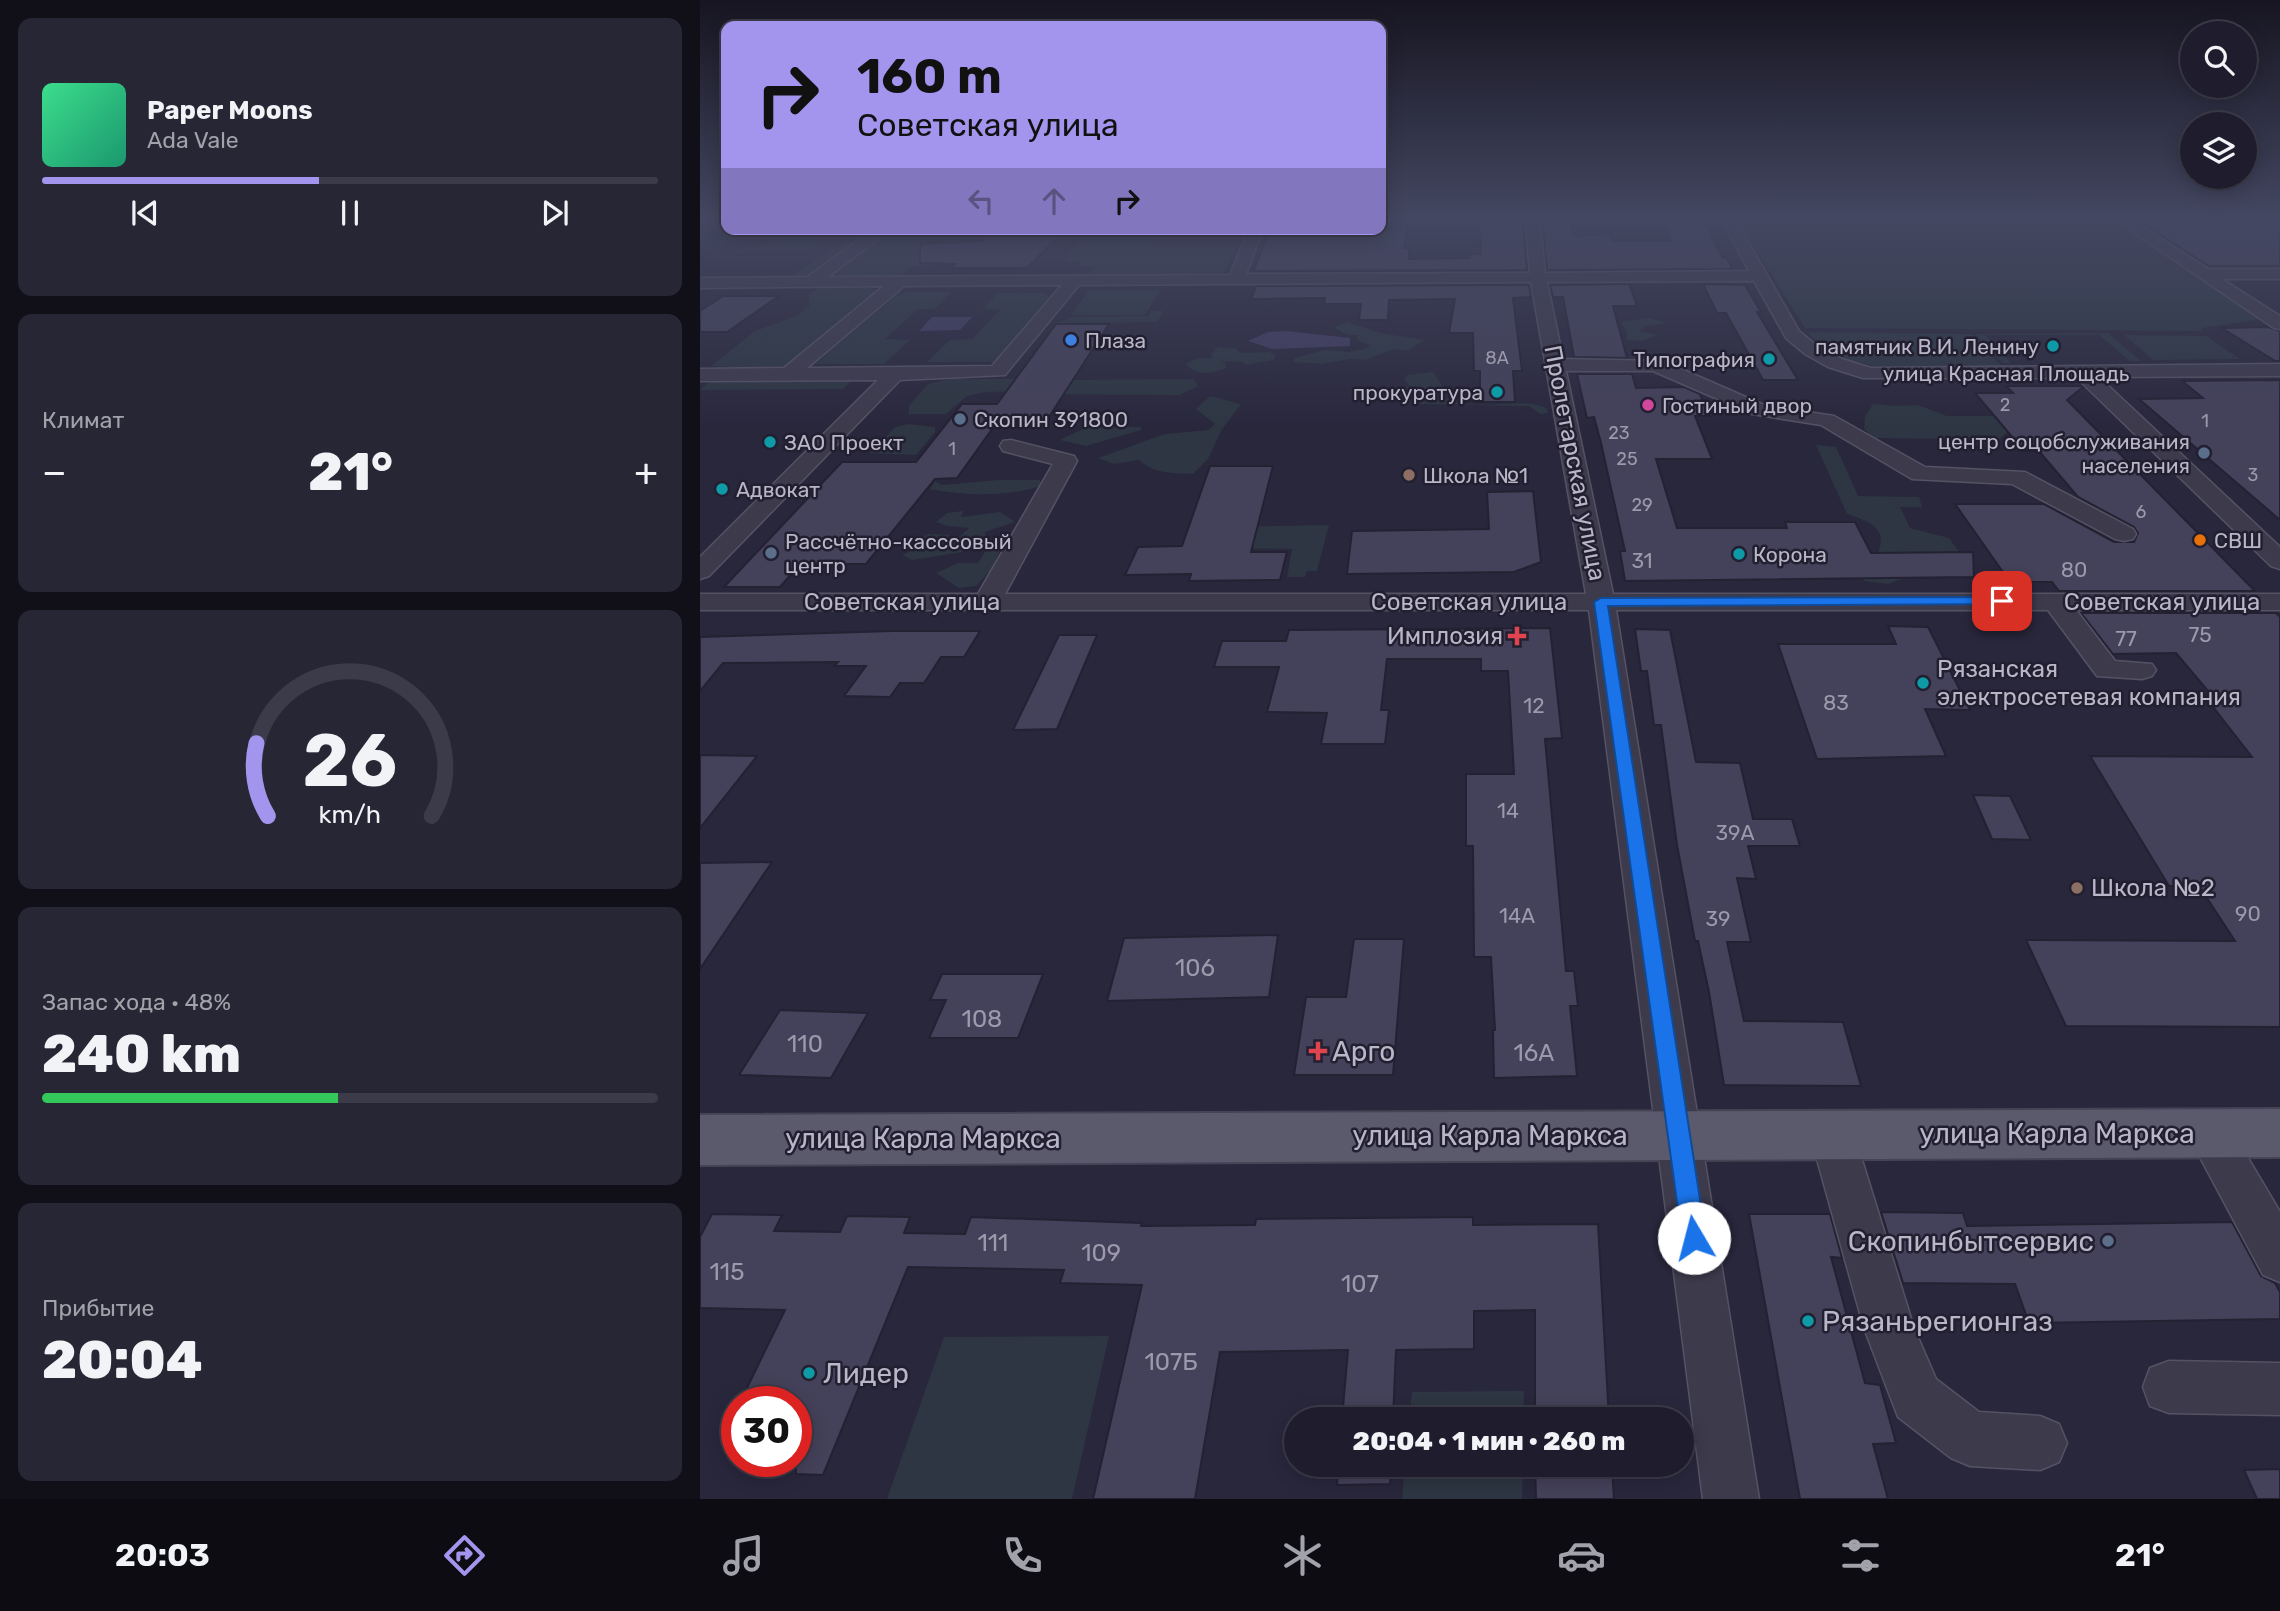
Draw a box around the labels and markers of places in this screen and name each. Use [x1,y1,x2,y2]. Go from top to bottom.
place label: Плаза [1085,328,1146,353]
marker: Плаза [1063,332,1079,348]
place label: памятник В.И. Ленину [1815,334,2039,359]
marker: памятник В.И. Ленину [2045,338,2061,354]
place label: Типография [1633,347,1755,372]
marker: Типография [1761,351,1777,367]
place label: прокуратура [1353,380,1483,405]
marker: прокуратура [1489,384,1505,400]
place label: Гостиный двор [1662,393,1812,418]
marker: Гостиный двор [1640,397,1656,413]
place label: Скопин 391800 [974,407,1128,432]
marker: Скопин 391800 [952,411,968,427]
place label: центр соцобслуживания населения [1938,429,2190,478]
place label: ЗАО Проект [784,430,904,455]
marker: ЗАО Проект [762,434,778,450]
marker: центр соцобслуживания населения [2196,445,2212,461]
place label: Школа №1 [1423,463,1528,488]
marker: Школа №1 [1401,467,1417,483]
place label: Адвокат [736,477,820,502]
marker: Адвокат [714,481,730,497]
place label: СВШ [2214,528,2262,553]
place label: Рассчётно-касссовый центр [785,529,1011,578]
marker: СВШ [2192,532,2208,548]
place label: Корона [1753,542,1827,567]
marker: Рассчётно-касссовый центр [763,545,779,561]
marker: Корона [1731,546,1747,562]
pin [1972,571,2032,631]
place label: Имплозия [1387,622,1503,650]
marker: Имплозия [1509,628,1525,644]
place label: Рязанская электросетевая компания [1937,655,2241,711]
marker: Рязанская электросетевая компания [1915,675,1931,691]
place label: Школа №2 [2091,874,2215,902]
marker: Школа №2 [2069,880,2085,896]
place label: Арго [1332,1035,1395,1068]
marker: Арго [1310,1043,1326,1059]
place label: Скопинбытсервис [1848,1225,2094,1258]
marker: Скопинбытсервис [2100,1233,2116,1249]
place label: Рязаньрегионгаз [1822,1305,2053,1338]
marker: Рязаньрегионгаз [1800,1313,1816,1329]
place label: Лидер [823,1357,909,1390]
marker: Лидер [801,1365,817,1381]

